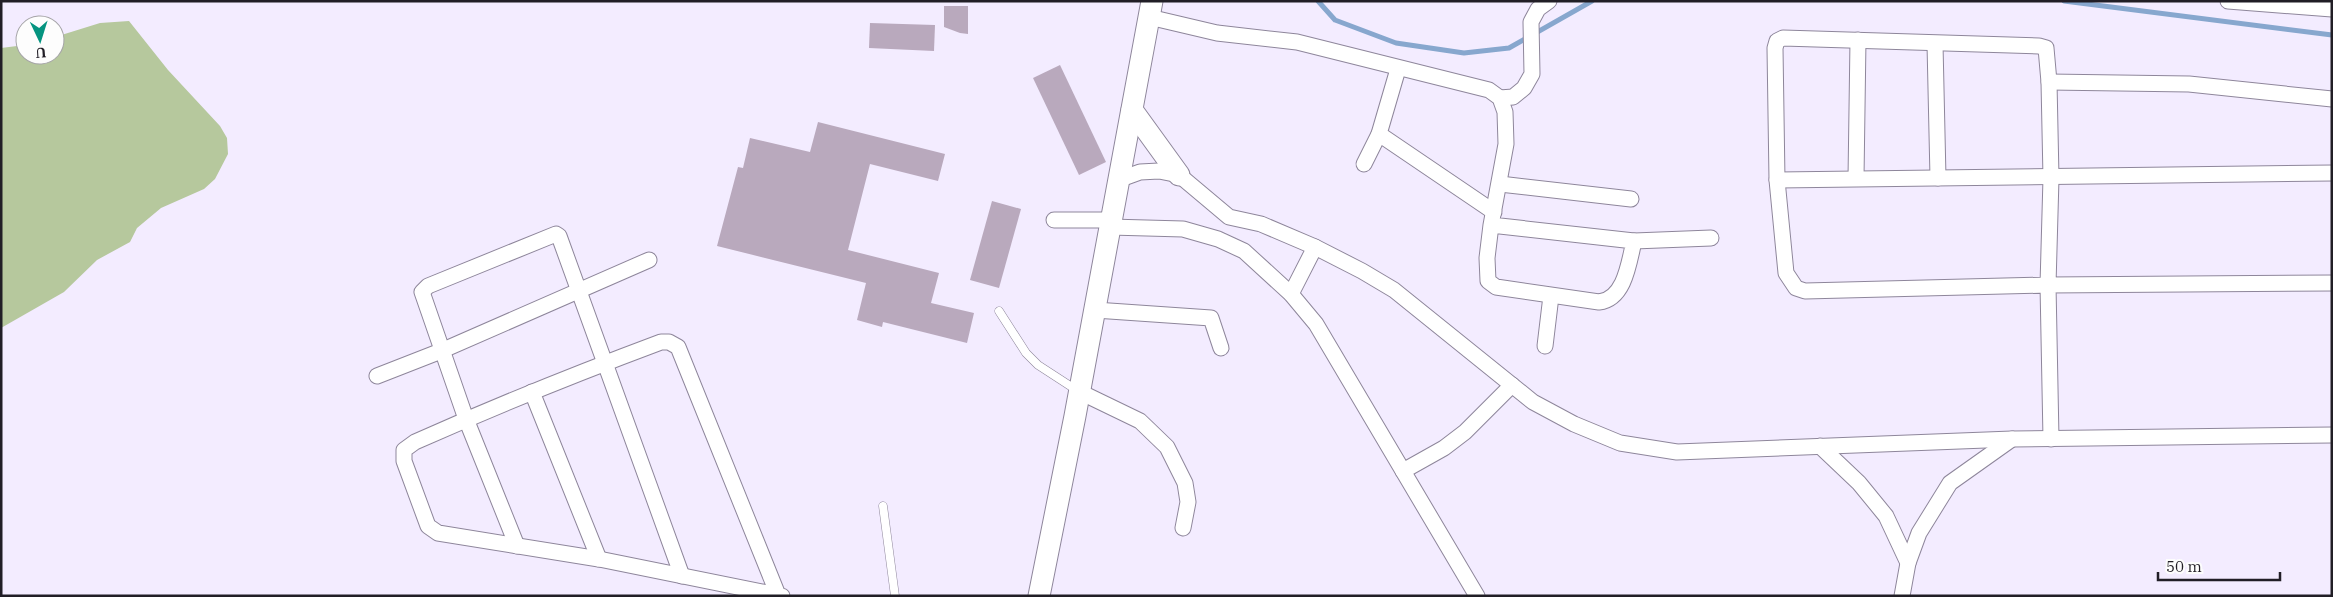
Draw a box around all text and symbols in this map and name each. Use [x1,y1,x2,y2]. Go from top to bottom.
north arrow [15,15,65,65]
text: U [35,44,47,62]
scale bar [2158,550,2280,582]
text: 50 m [2166,557,2202,576]

